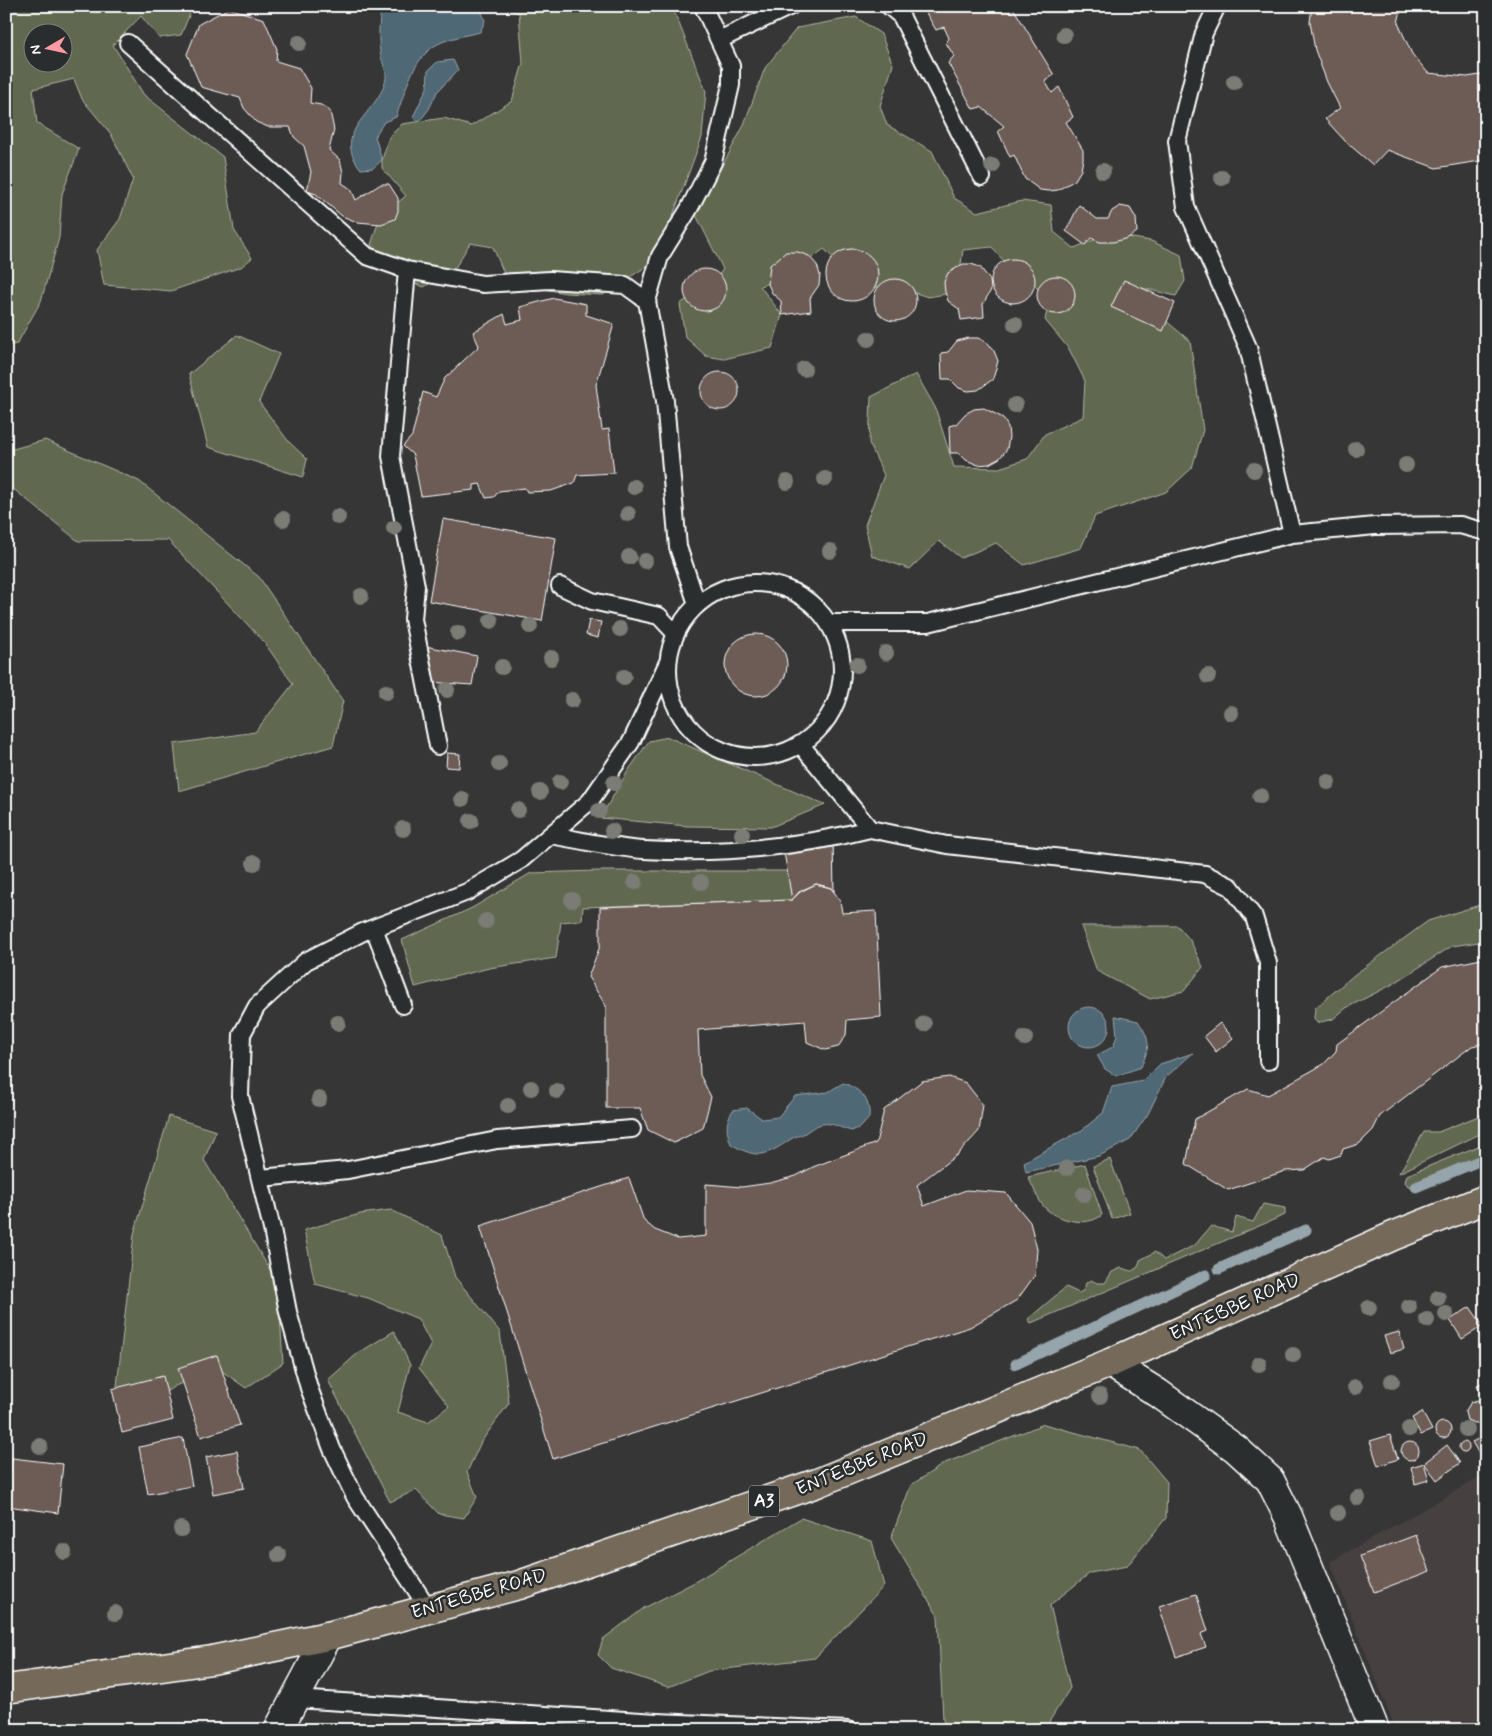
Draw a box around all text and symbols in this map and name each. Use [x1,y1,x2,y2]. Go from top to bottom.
north arrow [22,22,72,72]
text: N [27,44,46,56]
street label: ENTEBBE ROAD [1166,1267,1304,1347]
street label: ENTEBBE ROAD [792,1426,932,1502]
road number: A3 [749,1485,779,1516]
street label: ENTEBBE ROAD [408,1563,550,1625]

